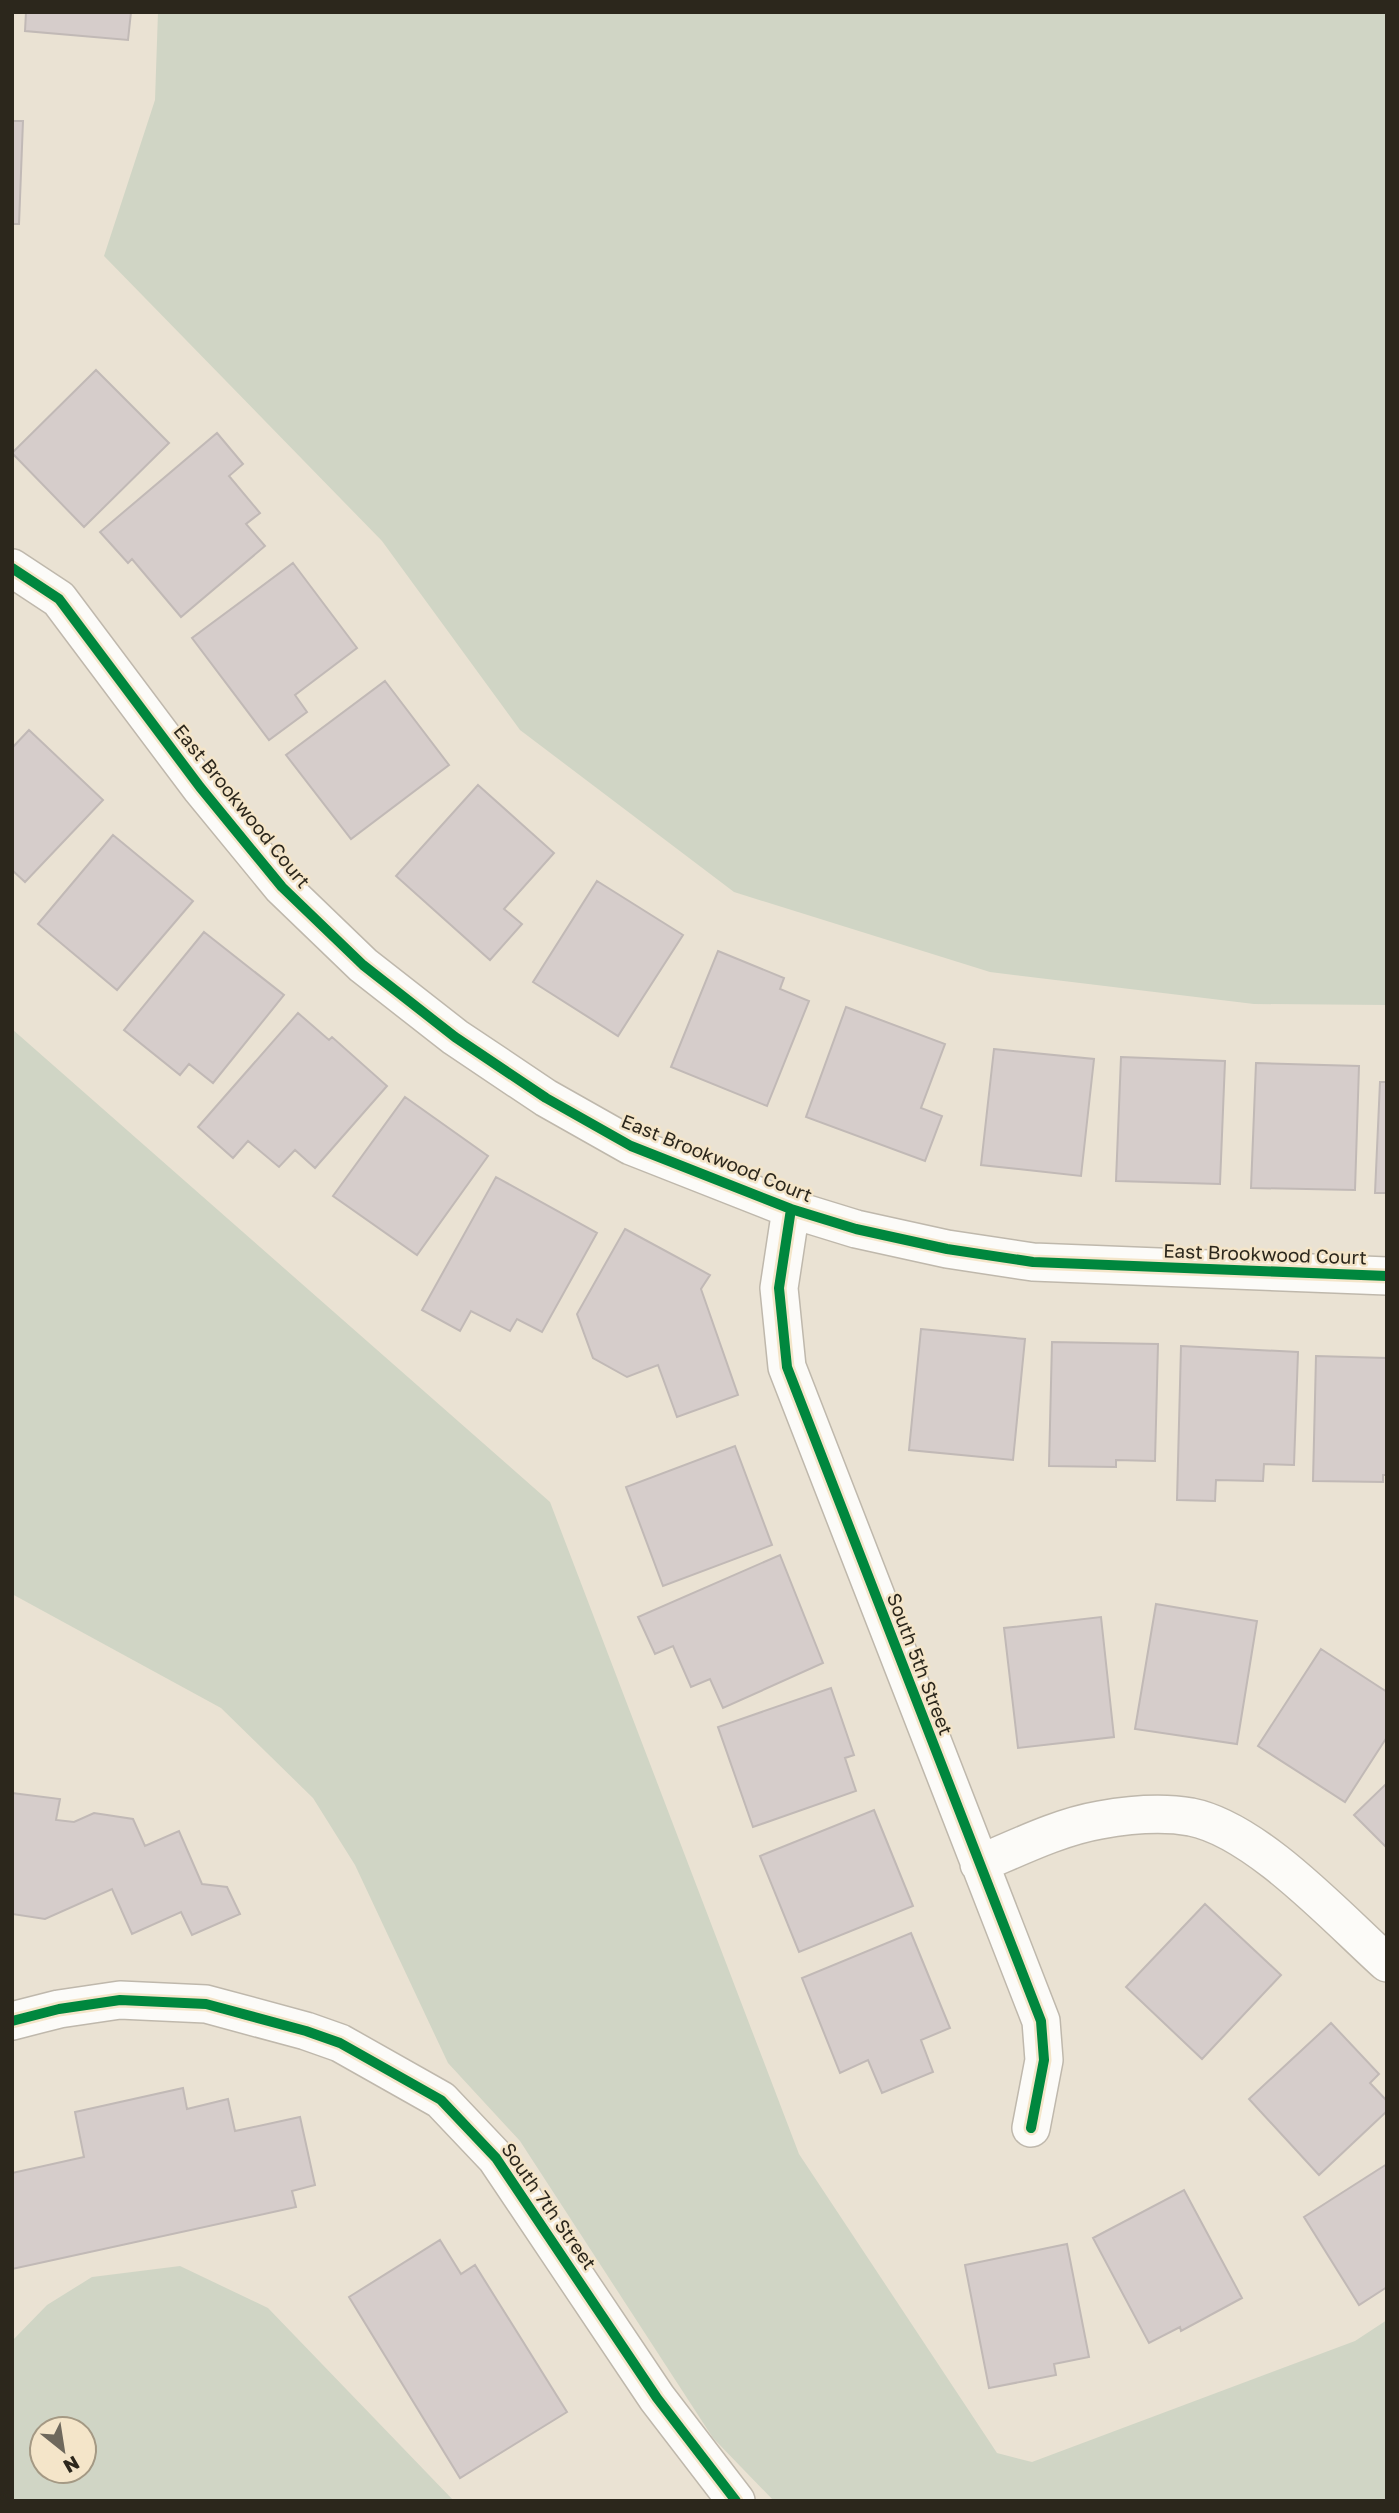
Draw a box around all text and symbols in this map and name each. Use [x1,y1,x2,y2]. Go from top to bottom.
street label: East Brookwood Court [169,719,315,892]
street label: East Brookwood Court [618,1109,816,1206]
street label: East Brookwood Court [1163,1238,1367,1269]
street label: South 5th Street [883,1589,958,1738]
street label: South 7th Street [497,2138,602,2274]
north arrow [28,2415,98,2485]
text: N [60,2452,84,2479]

